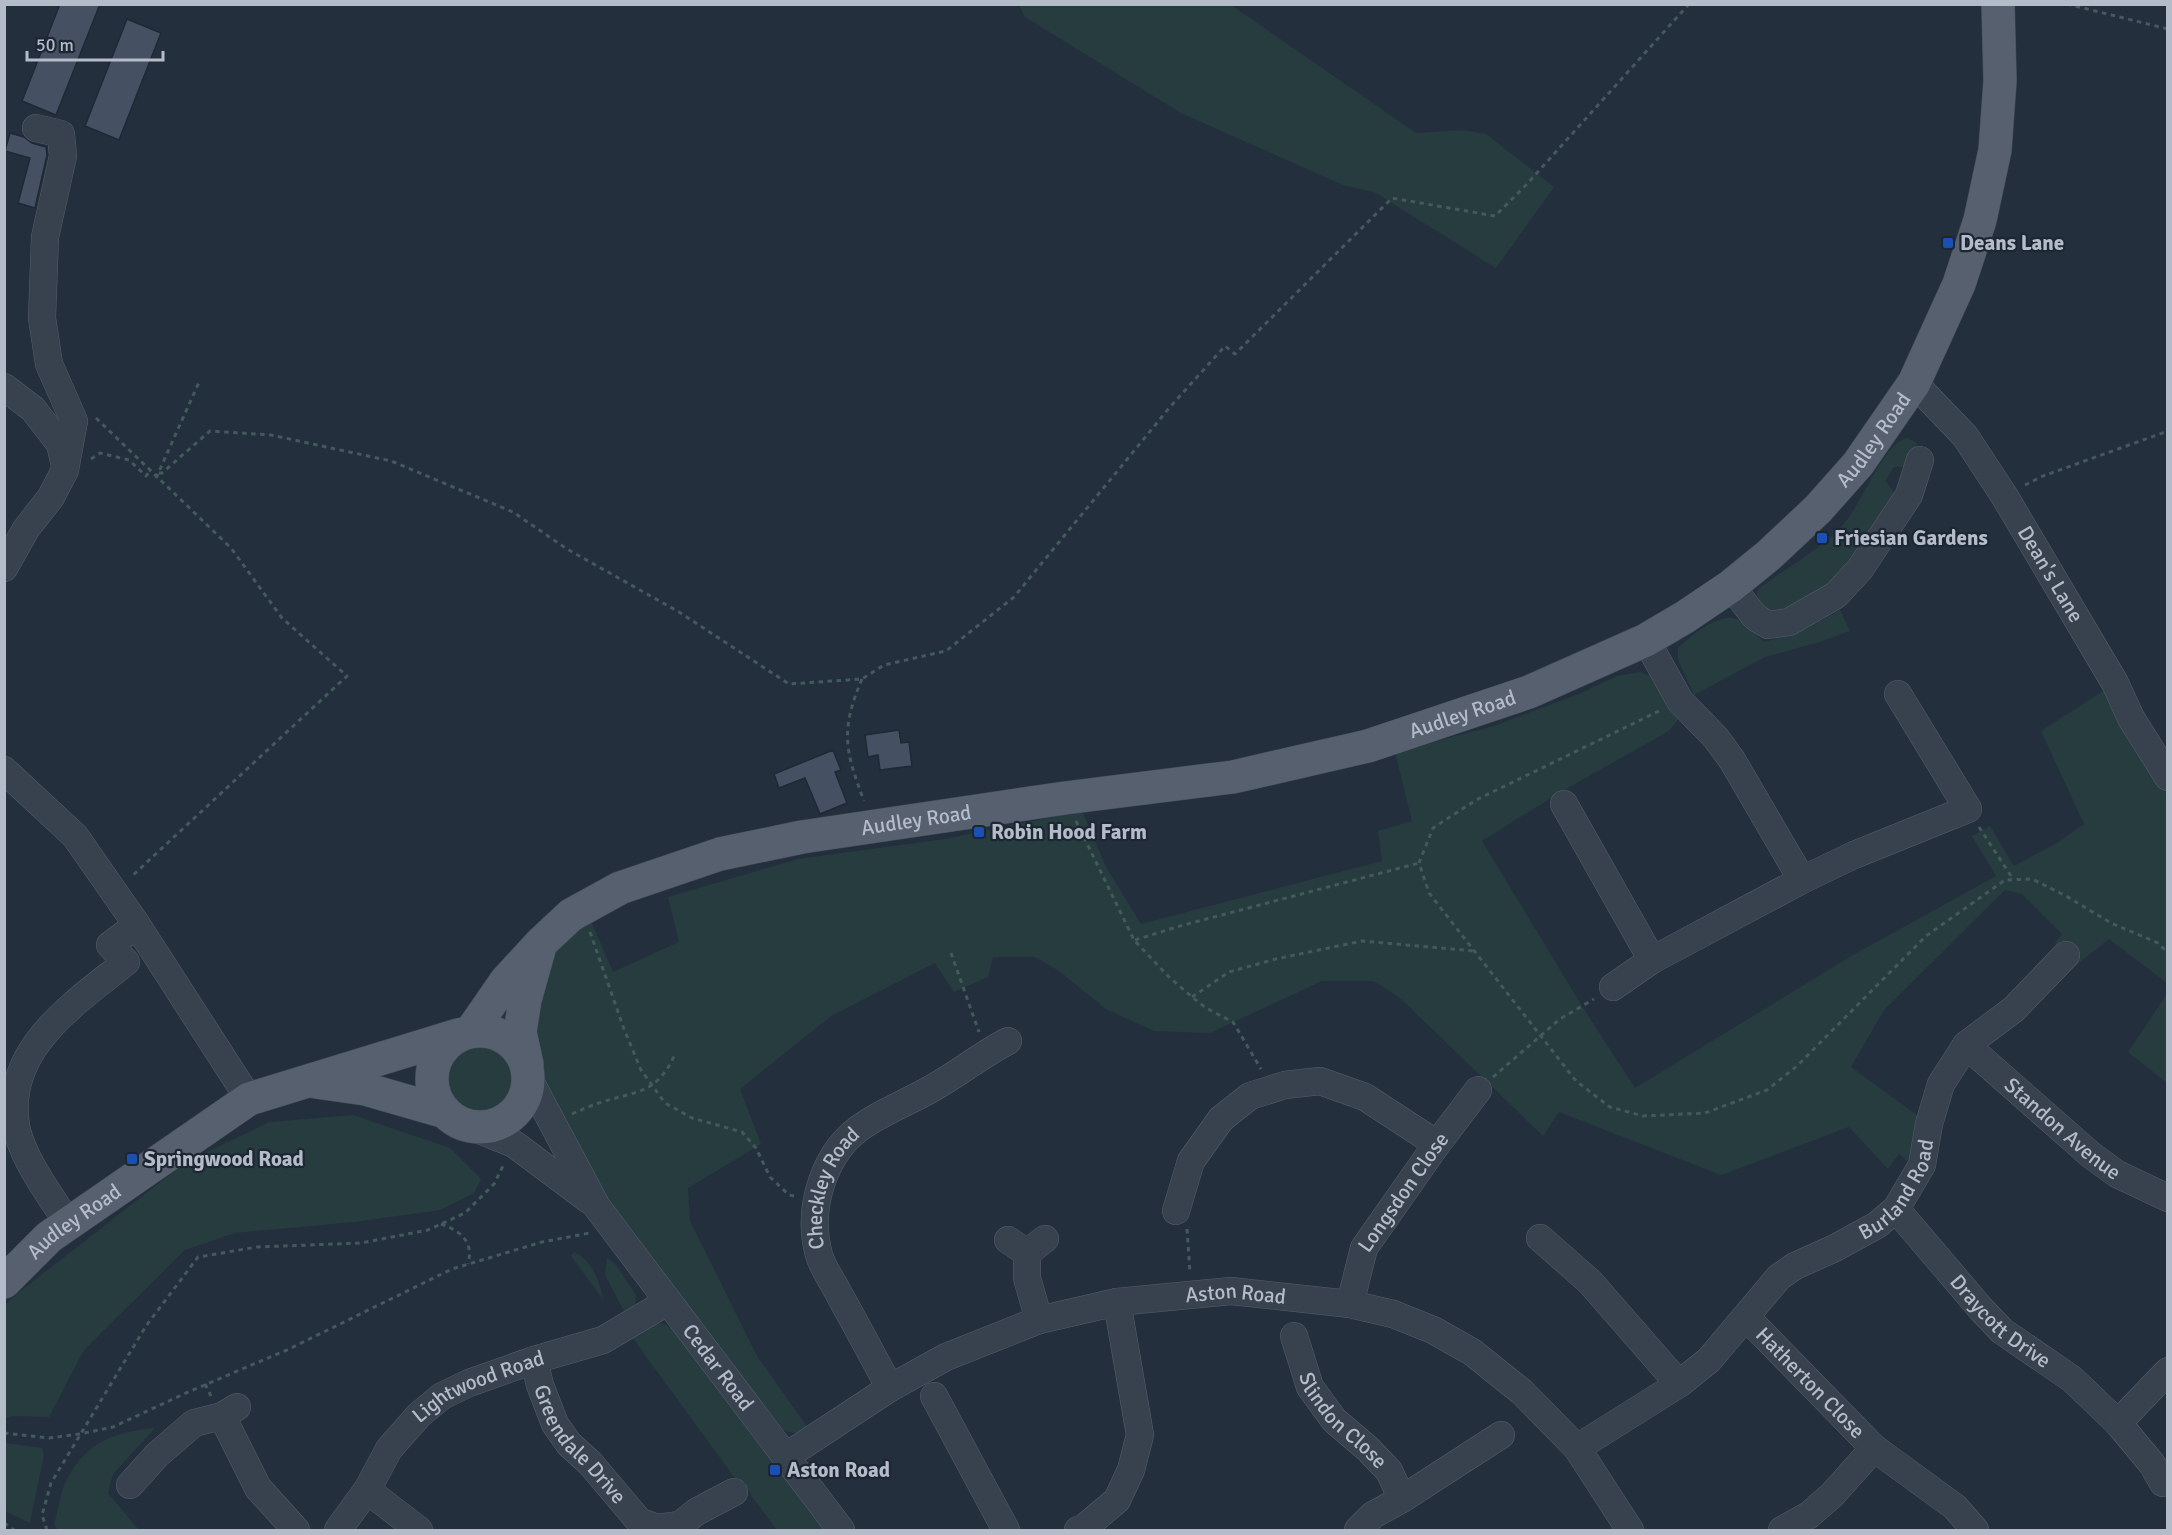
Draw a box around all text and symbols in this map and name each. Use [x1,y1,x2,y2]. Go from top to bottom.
scale bar [27,24,164,62]
text: 50 m [36,34,74,56]
place label: Deans Lane [1960,230,2064,256]
marker: Deans Lane [1941,236,1955,250]
street label: Audley Road [1830,387,1916,493]
street label: Dean's Lane [2012,521,2089,627]
place label: Friesian Gardens [1834,525,1988,551]
marker: Friesian Gardens [1815,531,1829,545]
street label: Audley Road [1406,684,1519,744]
street label: Audley Road [859,799,973,841]
place label: Robin Hood Farm [991,819,1147,845]
marker: Robin Hood Farm [972,825,986,839]
street label: Standon Avenue [1999,1072,2126,1186]
street label: Checkley Road [802,1121,865,1251]
street label: Longsdon Close [1352,1127,1454,1257]
street label: Burland Road [1854,1137,1939,1246]
place label: Springwood Road [144,1146,304,1172]
marker: Springwood Road [125,1152,139,1166]
street label: Audley Road [21,1178,126,1265]
street label: Draycott Drive [1944,1269,2056,1374]
street label: Aston Road [1184,1278,1287,1310]
street label: Cedar Road [677,1319,759,1416]
street label: Hatherton Close [1750,1322,1870,1444]
street label: Lightwood Road [407,1345,547,1428]
street label: Slindon Close [1293,1369,1393,1474]
street label: Greendale Drive [528,1381,632,1509]
place label: Aston Road [787,1457,890,1483]
marker: Aston Road [768,1463,782,1477]

